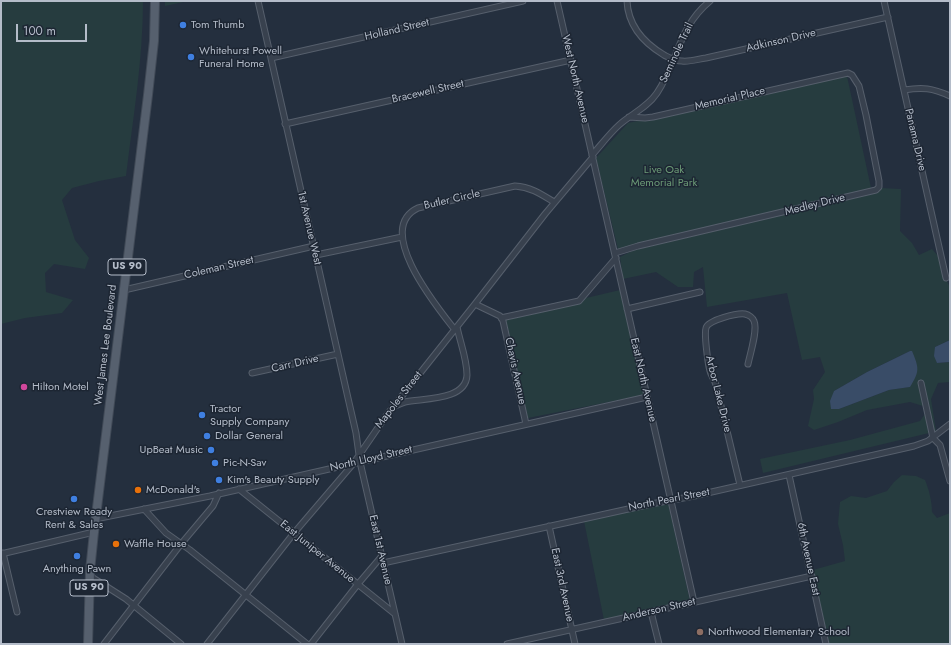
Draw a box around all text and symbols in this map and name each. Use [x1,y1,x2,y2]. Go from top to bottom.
scale bar [18,16,89,42]
street label: Holland Street [363,16,431,44]
place label: Tom Thumb [191,18,244,32]
marker: Tom Thumb [178,20,188,30]
street label: Seminole Trail [657,21,697,85]
text: 100 m [23,22,56,40]
street label: Adkinson Drive [745,27,817,55]
street label: West North Avenue [558,34,592,124]
place label: Whitehurst Powell Funeral Home [199,44,282,70]
marker: Whitehurst Powell Funeral Home [186,52,196,62]
street label: Bracewell Street [391,77,465,107]
street label: Memorial Place [694,85,766,113]
street label: Panama Drive [901,107,929,173]
park label: Live Oak Memorial Park [631,163,697,189]
street label: Butler Circle [423,187,481,213]
street label: 1st Avenue West [294,190,324,266]
street label: Medley Drive [784,191,846,219]
street label: Coleman Street [183,254,255,282]
road number: US 90 [108,259,146,275]
street label: West James Lee Boulevard [92,284,120,406]
street label: Chavis Avenue [501,336,529,406]
street label: East North Avenue [627,337,659,423]
street label: Carr Drive [270,352,320,376]
street label: Arbor Lake Drive [702,354,734,434]
street label: Mapoles Street [373,369,425,431]
place label: Hilton Motel [32,380,89,394]
marker: Hilton Motel [19,382,29,392]
place label: Tractor Supply Company [210,402,289,428]
marker: Tractor Supply Company [197,410,207,420]
place label: Dollar General [215,429,283,443]
marker: Dollar General [202,431,212,441]
place label: UpBeat Music [140,443,203,457]
street label: North Lloyd Street [329,443,413,475]
marker: UpBeat Music [206,445,216,455]
place label: Pic-N-Sav [223,456,266,470]
marker: Pic-N-Sav [210,458,220,468]
place label: Kim's Beauty Supply [227,473,319,487]
marker: Kim's Beauty Supply [214,475,224,485]
place label: McDonald's [146,483,200,497]
marker: McDonald's [133,485,143,495]
street label: North Pearl Street [627,486,711,514]
marker: Crestview Ready Rent & Sales [69,494,79,504]
place label: Crestview Ready Rent & Sales [36,505,112,531]
street label: East 1st Avenue [366,514,394,586]
street label: East Juniper Avenue [277,518,357,586]
street label: 6th Avenue East [794,521,822,597]
place label: Waffle House [124,537,187,551]
marker: Waffle House [111,539,121,549]
street label: East 3rd Avenue [548,547,576,623]
marker: Anything Pawn [72,551,82,561]
place label: Anything Pawn [43,562,111,576]
road number: US 90 [70,580,108,596]
street label: Anderson Street [621,595,697,625]
place label: Northwood Elementary School [708,625,850,639]
marker: Northwood Elementary School [695,627,705,637]

